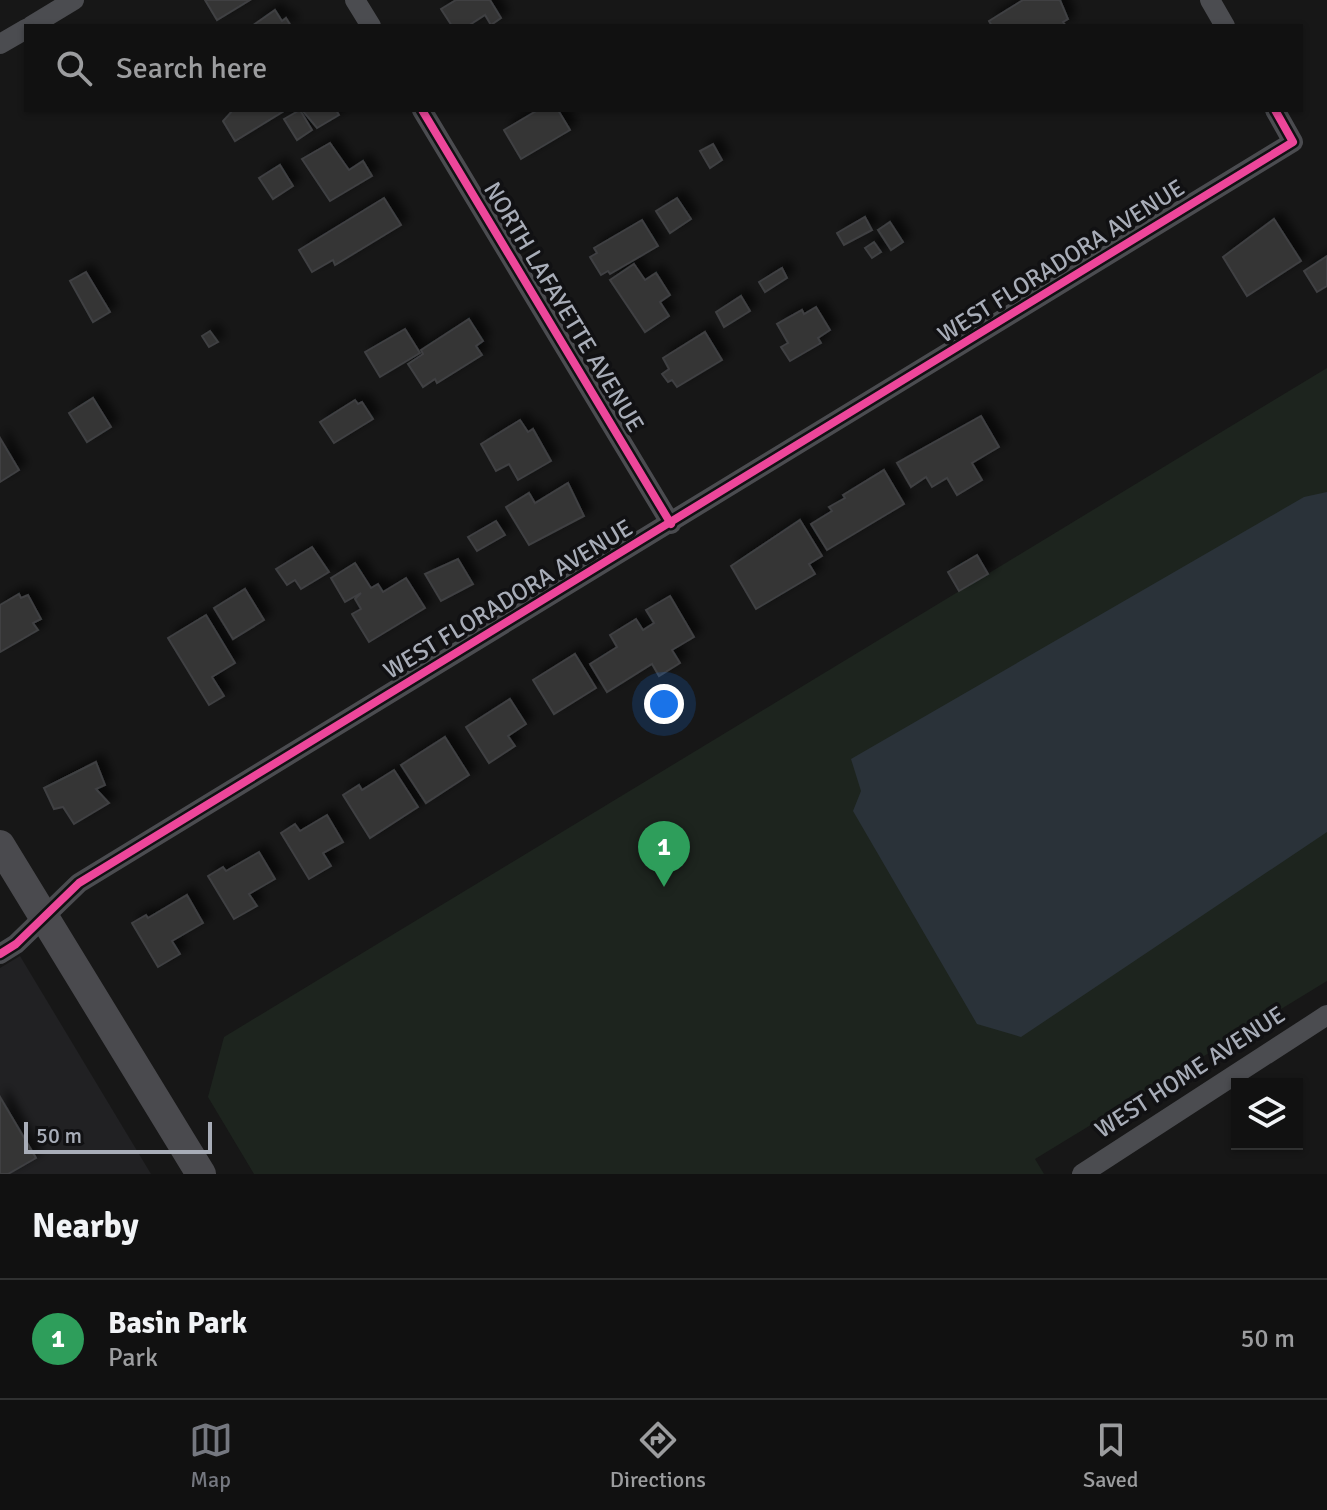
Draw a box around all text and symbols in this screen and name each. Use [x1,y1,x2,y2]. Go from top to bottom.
search box [24,24,1303,112]
icon: search [52,46,96,90]
text: Search here [116,50,267,87]
street label: WEST FLORADORA AVENUE [932,173,1190,349]
street label: NORTH LAFAYETTE AVENUE [477,176,651,438]
street label: WEST FLORADORA AVENUE [378,513,638,685]
your location [644,684,684,724]
pin: 1 [638,821,690,887]
street label: WEST HOME AVENUE [1089,999,1291,1145]
map controls [1231,1078,1303,1150]
button: layers [1231,1078,1303,1150]
scale bar [24,1118,212,1154]
text: 50 m [36,1122,82,1149]
text: Nearby [32,1205,139,1247]
text: Basin Park [108,1305,247,1342]
text: 1 [51,1323,65,1355]
text: 50 m [1240,1323,1295,1355]
text: Park [108,1342,158,1374]
tab: Map [189,1418,233,1493]
tab: Directions [610,1418,706,1493]
tab: Saved [1083,1418,1138,1493]

